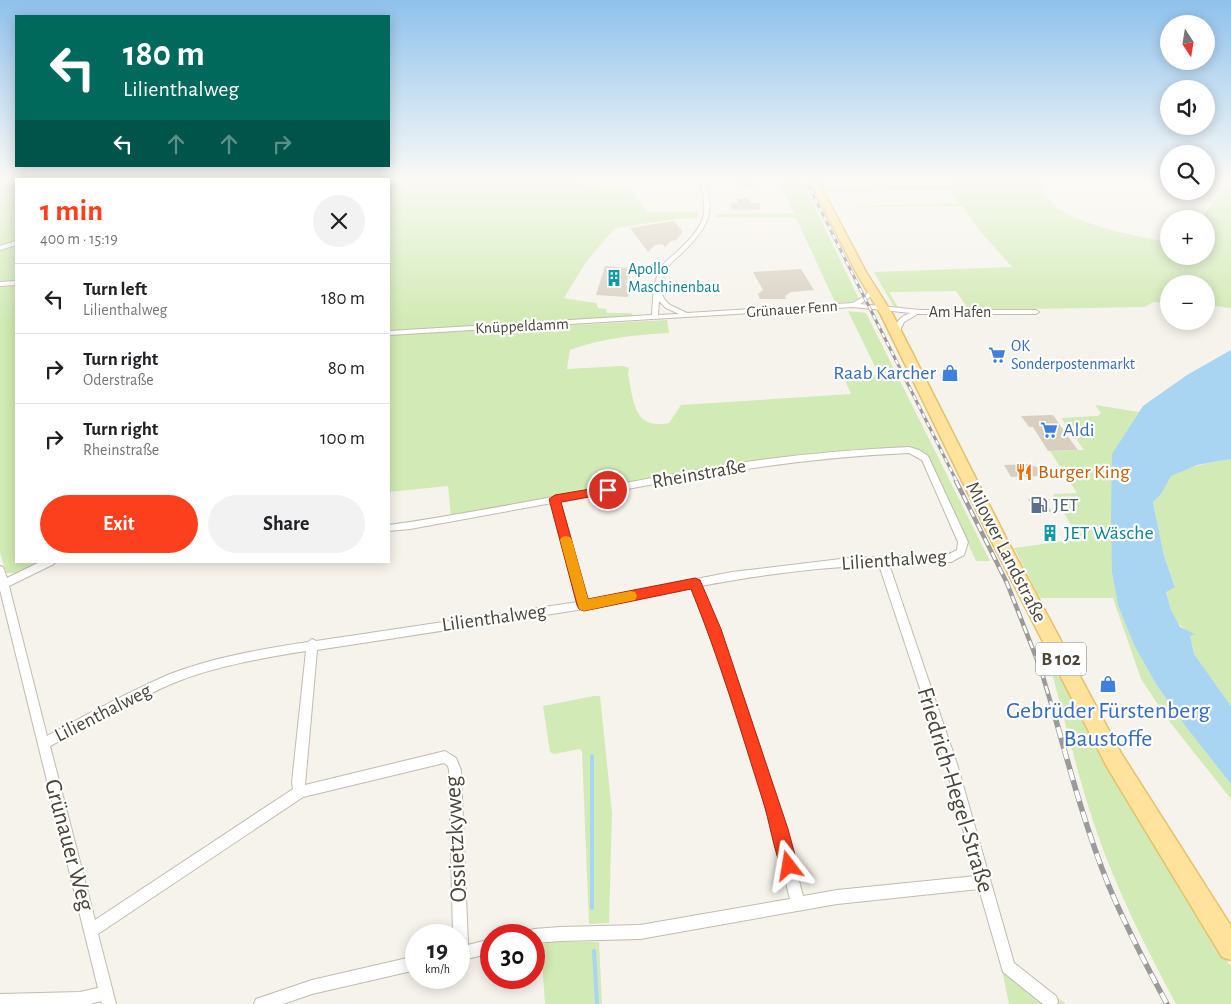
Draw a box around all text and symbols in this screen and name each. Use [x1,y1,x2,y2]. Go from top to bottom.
north arrow [1160,15,1215,70]
map controls [1160,15,1215,330]
icon: left [40,35,105,100]
text: 180 m [123,37,205,72]
text: Lilienthalweg [123,78,239,100]
button: sound [1160,80,1215,135]
icon: left [109,130,137,158]
icon: ahead [162,130,190,158]
icon: ahead [215,130,243,158]
icon: right [268,130,296,158]
button: search [1160,145,1215,200]
button: close [313,195,365,247]
text: 1 min [40,196,103,226]
button: + [1160,210,1215,265]
text: 400 m · 15:19 [40,231,118,247]
place label: Apollo Maschinenbau [628,261,720,295]
building icon: Apollo Maschinenbau [604,268,624,288]
button: − [1160,275,1215,330]
text: Turn left [83,280,147,299]
icon: left [40,285,68,313]
text: 180 m [321,289,365,308]
street label: Grünauer Fenn [746,298,838,320]
text: Lilienthalweg [83,302,167,318]
street label: Am Hafen [929,304,991,320]
street label: Knüppeldamm [475,316,569,336]
place label: OK Sonderpostenmarkt [1011,338,1135,372]
supermarket icon: OK Sonderpostenmarkt [987,345,1007,365]
text: Turn right [83,350,158,369]
icon: right [40,355,68,383]
text: 80 m [328,359,365,378]
place label: Raab Karcher [833,363,937,383]
shop icon: Raab Karcher [940,363,960,383]
text: Oderstraße [83,372,154,388]
text: Turn right [83,420,158,439]
supermarket icon: Aldi [1039,420,1059,440]
place label: Aldi [1063,420,1095,440]
icon: right [40,425,68,453]
text: 100 m [320,429,365,448]
text: Rheinstraße [83,442,159,458]
street label: Rheinstraße [650,456,748,492]
restaurant icon: Burger King [1014,462,1034,482]
place label: Burger King [1038,462,1130,482]
pin [587,469,629,511]
icon: arrive [594,476,622,504]
street label: Milower Landstraße [962,478,1050,626]
button: Exit [40,495,198,553]
button: Share [208,495,365,553]
fuel station icon: JET [1029,495,1049,515]
place label: JET [1053,495,1079,515]
building icon: JET Wäsche [1040,523,1060,543]
place label: JET Wäsche [1064,523,1154,543]
street label: Lilienthalweg [841,546,948,574]
street label: Lilienthalweg [440,601,548,635]
road number: B 102 [1036,642,1086,676]
shop icon: Gebrüder Fürstenberg Baustoffe [1098,674,1118,694]
street label: Lilienthalweg [52,680,155,746]
street label: Friedrich-Hegel-Straße [912,685,998,895]
place label: Gebrüder Fürstenberg Baustoffe [1006,699,1210,751]
street label: Ossietzkyweg [441,775,471,903]
street label: Grünauer Weg [40,777,98,914]
position arrow [762,839,814,891]
speed limit sign: 30 [480,924,545,989]
text: 19 [427,938,448,963]
text: km/h [425,963,450,975]

